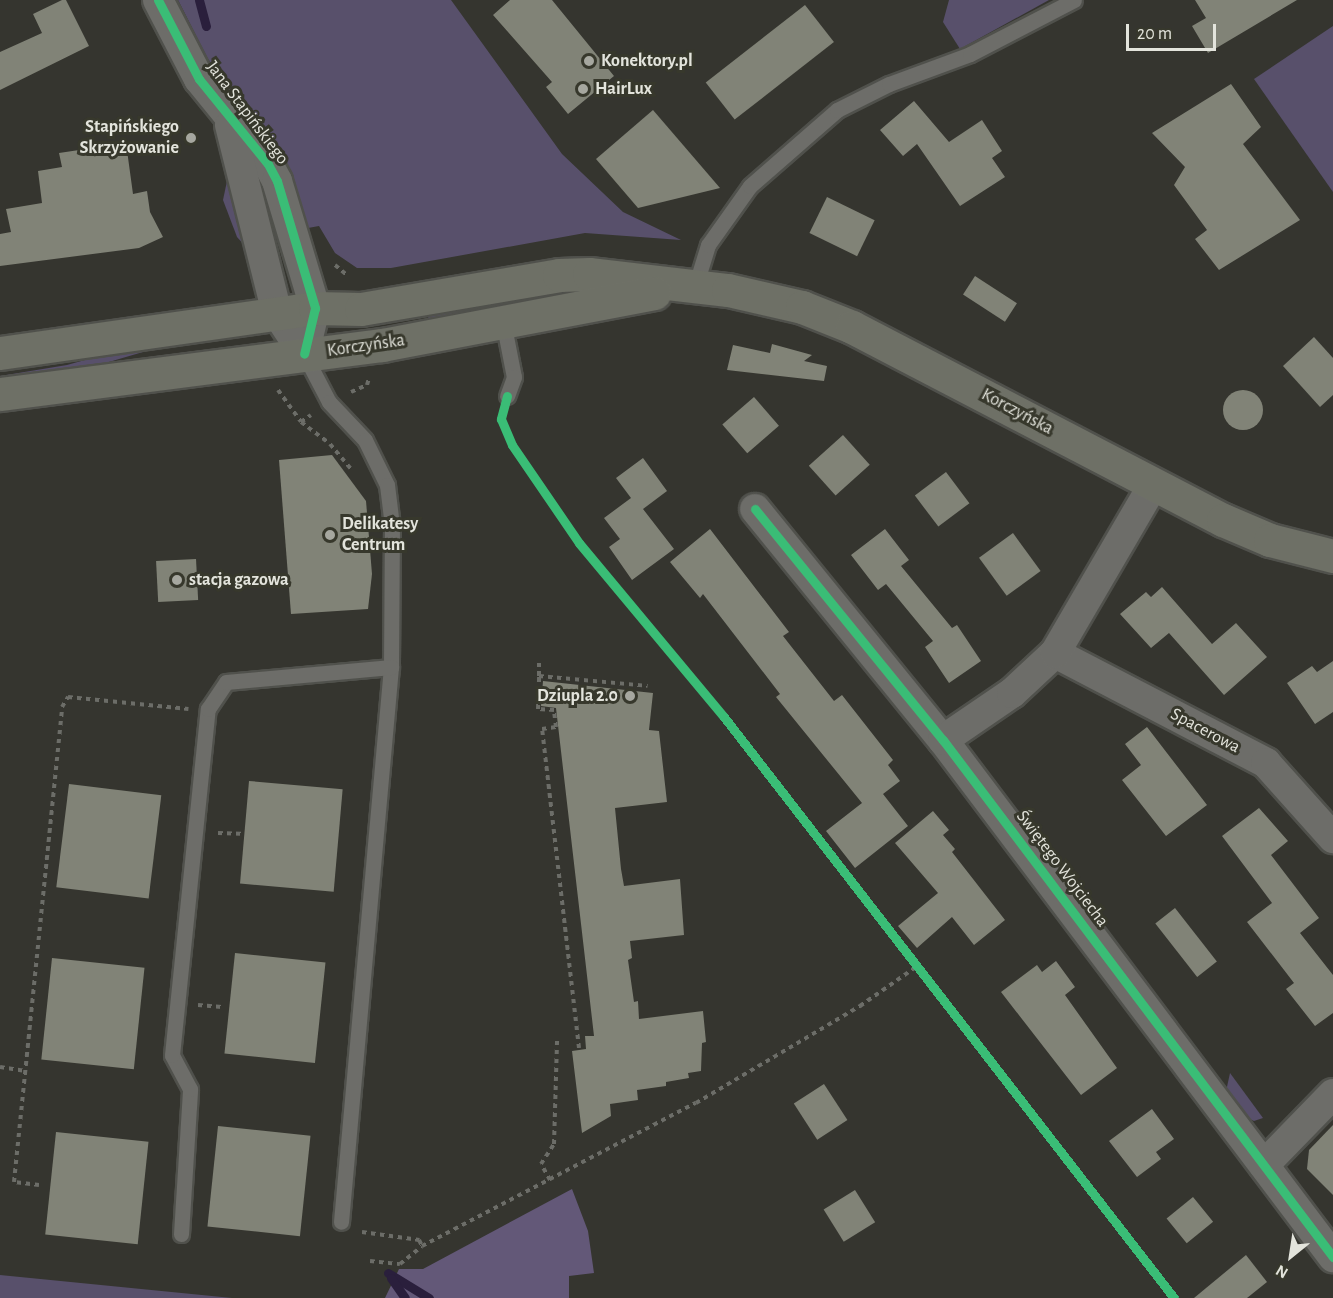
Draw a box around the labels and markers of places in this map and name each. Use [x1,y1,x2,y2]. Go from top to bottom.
place label: Konektory.pl [601,50,693,72]
marker: Konektory.pl [582,54,596,68]
place label: HairLux [595,78,652,100]
marker: HairLux [576,82,590,96]
place label: Stapińskiego Skrzyżowanie [80,117,179,160]
marker: Stapińskiego Skrzyżowanie [184,131,198,145]
place label: Delikatesy Centrum [342,514,418,556]
marker: Delikatesy Centrum [323,528,337,542]
place label: stacja gazowa [189,569,289,591]
marker: stacja gazowa [170,573,184,587]
place label: Dziupla 2.0 [537,685,618,707]
marker: Dziupla 2.0 [623,689,637,703]

